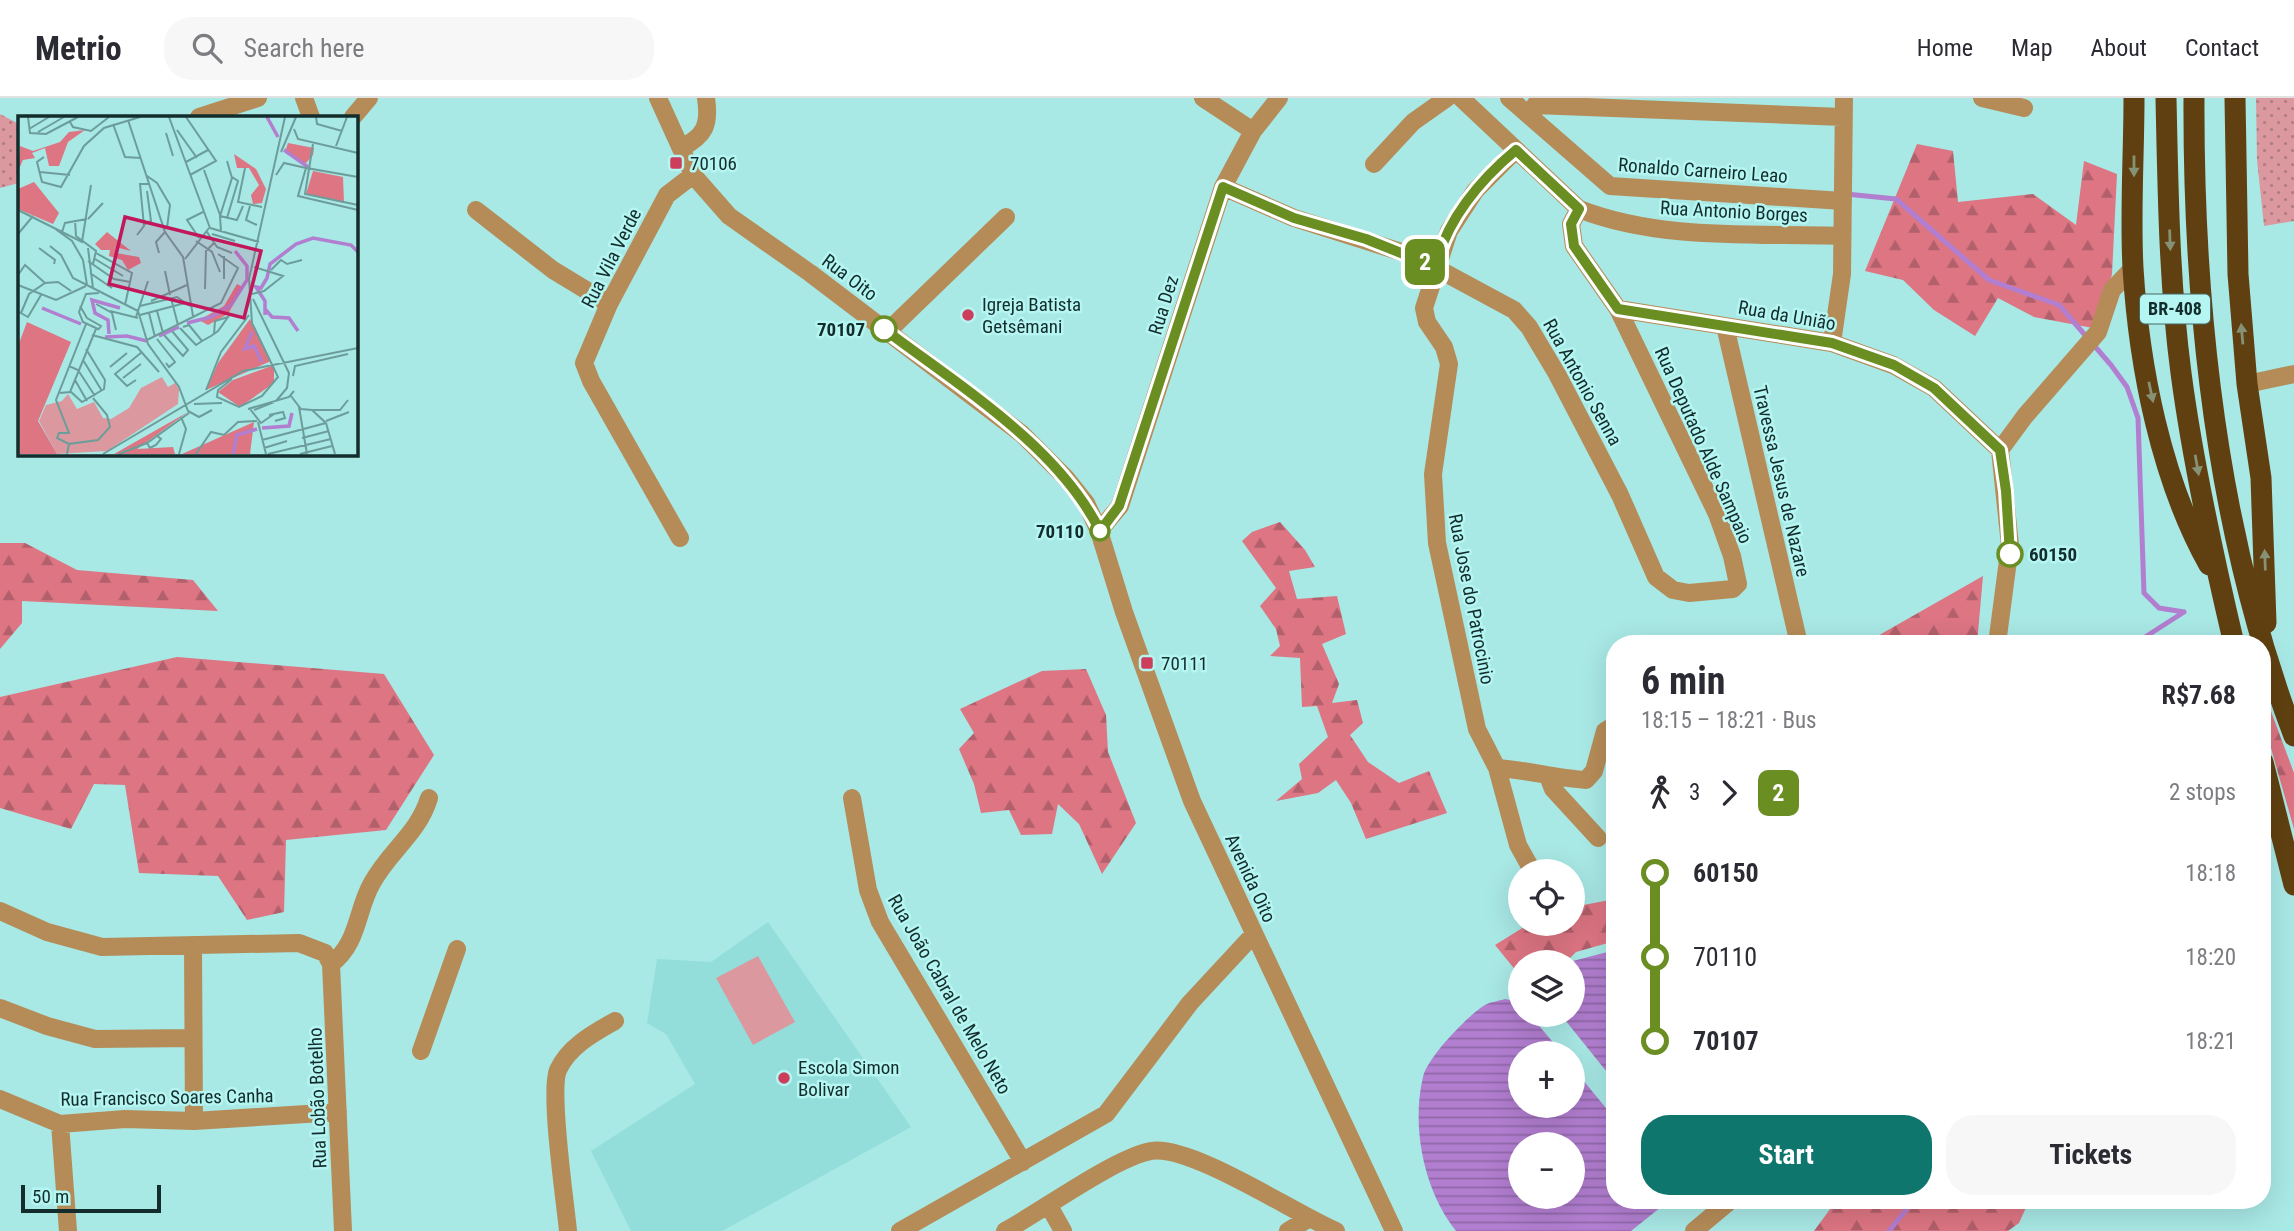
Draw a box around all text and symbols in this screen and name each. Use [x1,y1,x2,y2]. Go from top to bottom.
search box [164,17,654,80]
text: Metrio [35,29,122,68]
icon: search [188,29,226,67]
text: Search here [244,33,365,63]
text: Home [1917,34,1973,62]
text: Map [2011,34,2053,62]
text: About [2091,34,2147,62]
text: Contact [2185,34,2259,62]
inset map [18,116,357,455]
place label: 70106 [690,152,737,175]
street label: Ronaldo Carneiro Leao [1617,153,1788,188]
marker: 70106 [668,155,684,171]
one-way arrow [2128,155,2140,177]
street label: Rua Antonio Borges [1660,196,1808,227]
street label: Rua Vila Verde [577,205,646,312]
one-way arrow [2164,229,2176,251]
line badge: 2 [1402,239,1448,285]
text: 2 [1419,248,1431,276]
street label: Rua Oito [817,249,882,306]
street label: Rua Dez [1144,273,1183,338]
place label: Igreja Batista Getsêmani [982,293,1081,338]
road number: BR-408 [2140,294,2210,324]
street label: Rua da União [1736,296,1837,335]
marker: Igreja Batista Getsêmani [960,307,976,323]
street label: Rua Antonio Senna [1538,315,1627,450]
marker: 70107 [871,316,897,342]
place label: 70107 [817,318,865,341]
one-way arrow [2236,323,2247,345]
street label: Rua Deputado Alde Sampaio [1650,343,1757,547]
one-way arrow [2145,382,2156,404]
street label: Travessa Jesus de Nazare [1748,383,1815,579]
one-way arrow [2192,454,2203,476]
street label: Rua Jose do Patrocinio [1444,512,1499,686]
place label: 70110 [1036,520,1084,543]
marker: 70110 [1090,521,1110,541]
marker: 60150 [1997,541,2023,567]
place label: 60150 [2029,543,2077,566]
one-way arrow [2259,549,2271,571]
place label: 70111 [1161,652,1208,675]
marker: 70111 [1139,655,1155,671]
text: 6 min [1641,659,1725,703]
text: R$7.68 [2162,680,2236,710]
text: 18:15 – 18:21 · Bus [1641,707,1817,734]
icon: walk [1641,774,1679,812]
icon: forward [1710,774,1748,812]
text: 3 [1689,779,1700,806]
text: 2 [1772,779,1785,807]
text: 2 stops [2169,779,2236,806]
street label: Avenida Oito [1220,830,1281,926]
text: 60150 [1693,858,1759,888]
map controls [1508,859,1585,1209]
button: locate [1508,859,1585,936]
text: 18:18 [2185,860,2236,887]
street label: Rua João Cabral de Melo Neto [883,890,1016,1098]
text: 70110 [1693,942,1757,972]
text: 18:20 [2185,944,2236,971]
button: layers [1508,950,1585,1027]
text: 70107 [1693,1026,1759,1056]
street label: Rua Lobão Botelho [304,1027,331,1169]
text: 18:21 [2185,1028,2236,1055]
button: + [1508,1041,1585,1118]
place label: Escola Simon Bolivar [798,1056,900,1101]
marker: Escola Simon Bolivar [776,1070,792,1086]
street label: Rua Francisco Soares Canha [60,1084,274,1111]
button: Start [1641,1115,1932,1195]
button: Tickets [1946,1115,2236,1195]
button: − [1508,1132,1585,1209]
scale bar [21,1182,161,1214]
text: 50 m [32,1185,69,1208]

